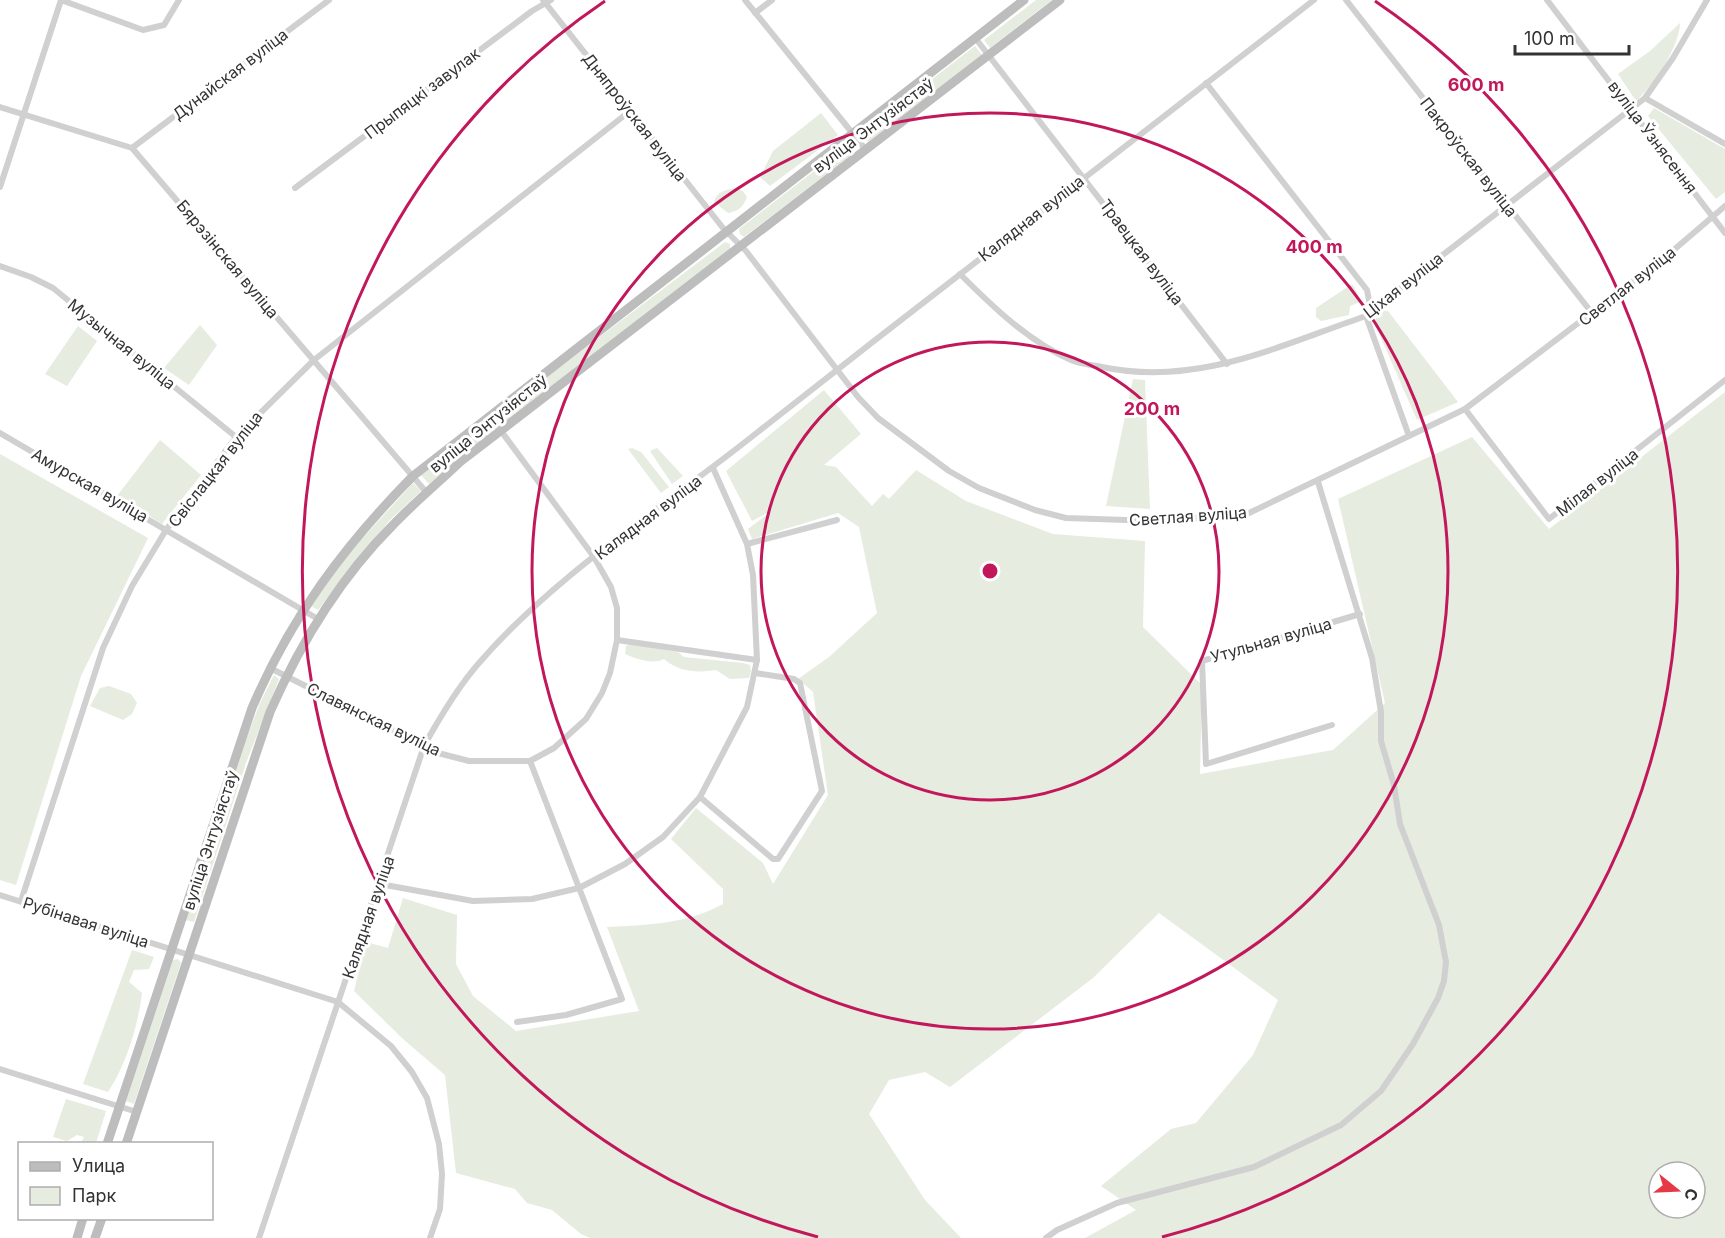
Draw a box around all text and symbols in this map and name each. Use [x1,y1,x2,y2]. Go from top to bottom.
scale bar [1515,18,1629,56]
street label: Дунайская вуліца [168,24,292,124]
text: 100 m [1524,28,1575,49]
street label: Прыпяцкі завулак [360,43,484,143]
street label: Дняпроўская вуліца [579,49,691,185]
street label: вуліца Энтузіястаў [809,73,937,177]
text: 600 m [1448,74,1504,95]
street label: вуліца Ўзнясення [1604,77,1702,197]
street label: Пакроўская вуліца [1416,93,1522,221]
street label: Калядная вуліца [974,171,1088,265]
street label: Траецкая вуліца [1096,195,1188,309]
street label: Бярэзінская вуліца [173,196,283,322]
text: 400 m [1285,236,1343,257]
street label: Светлая вуліца [1574,242,1680,330]
street label: Ціхая вуліца [1359,248,1447,322]
street label: Музычная вуліца [64,294,180,394]
street label: вуліца Энтузіястаў [425,369,551,477]
text: 200 m [1124,398,1180,419]
street label: Свіслацкая вуліца [164,407,266,531]
street label: Амурская вуліца [28,444,152,526]
street label: Мілая вуліца [1552,444,1642,520]
street label: Калядная вуліца [591,470,705,564]
street label: Светлая вуліца [1128,502,1248,530]
centre of rings [980,561,1000,581]
street label: Утульная вуліца [1208,613,1334,667]
street label: Славянская вуліца [304,678,444,760]
street label: вуліца Энтузіястаў [178,768,242,912]
street label: Калядная вуліца [338,853,398,981]
street label: Рубінавая вуліца [20,892,152,952]
legend [18,1142,213,1220]
text: Улица [72,1155,125,1176]
north arrow [1647,1160,1707,1220]
text: Парк [72,1185,117,1206]
text: С [1680,1186,1703,1204]

